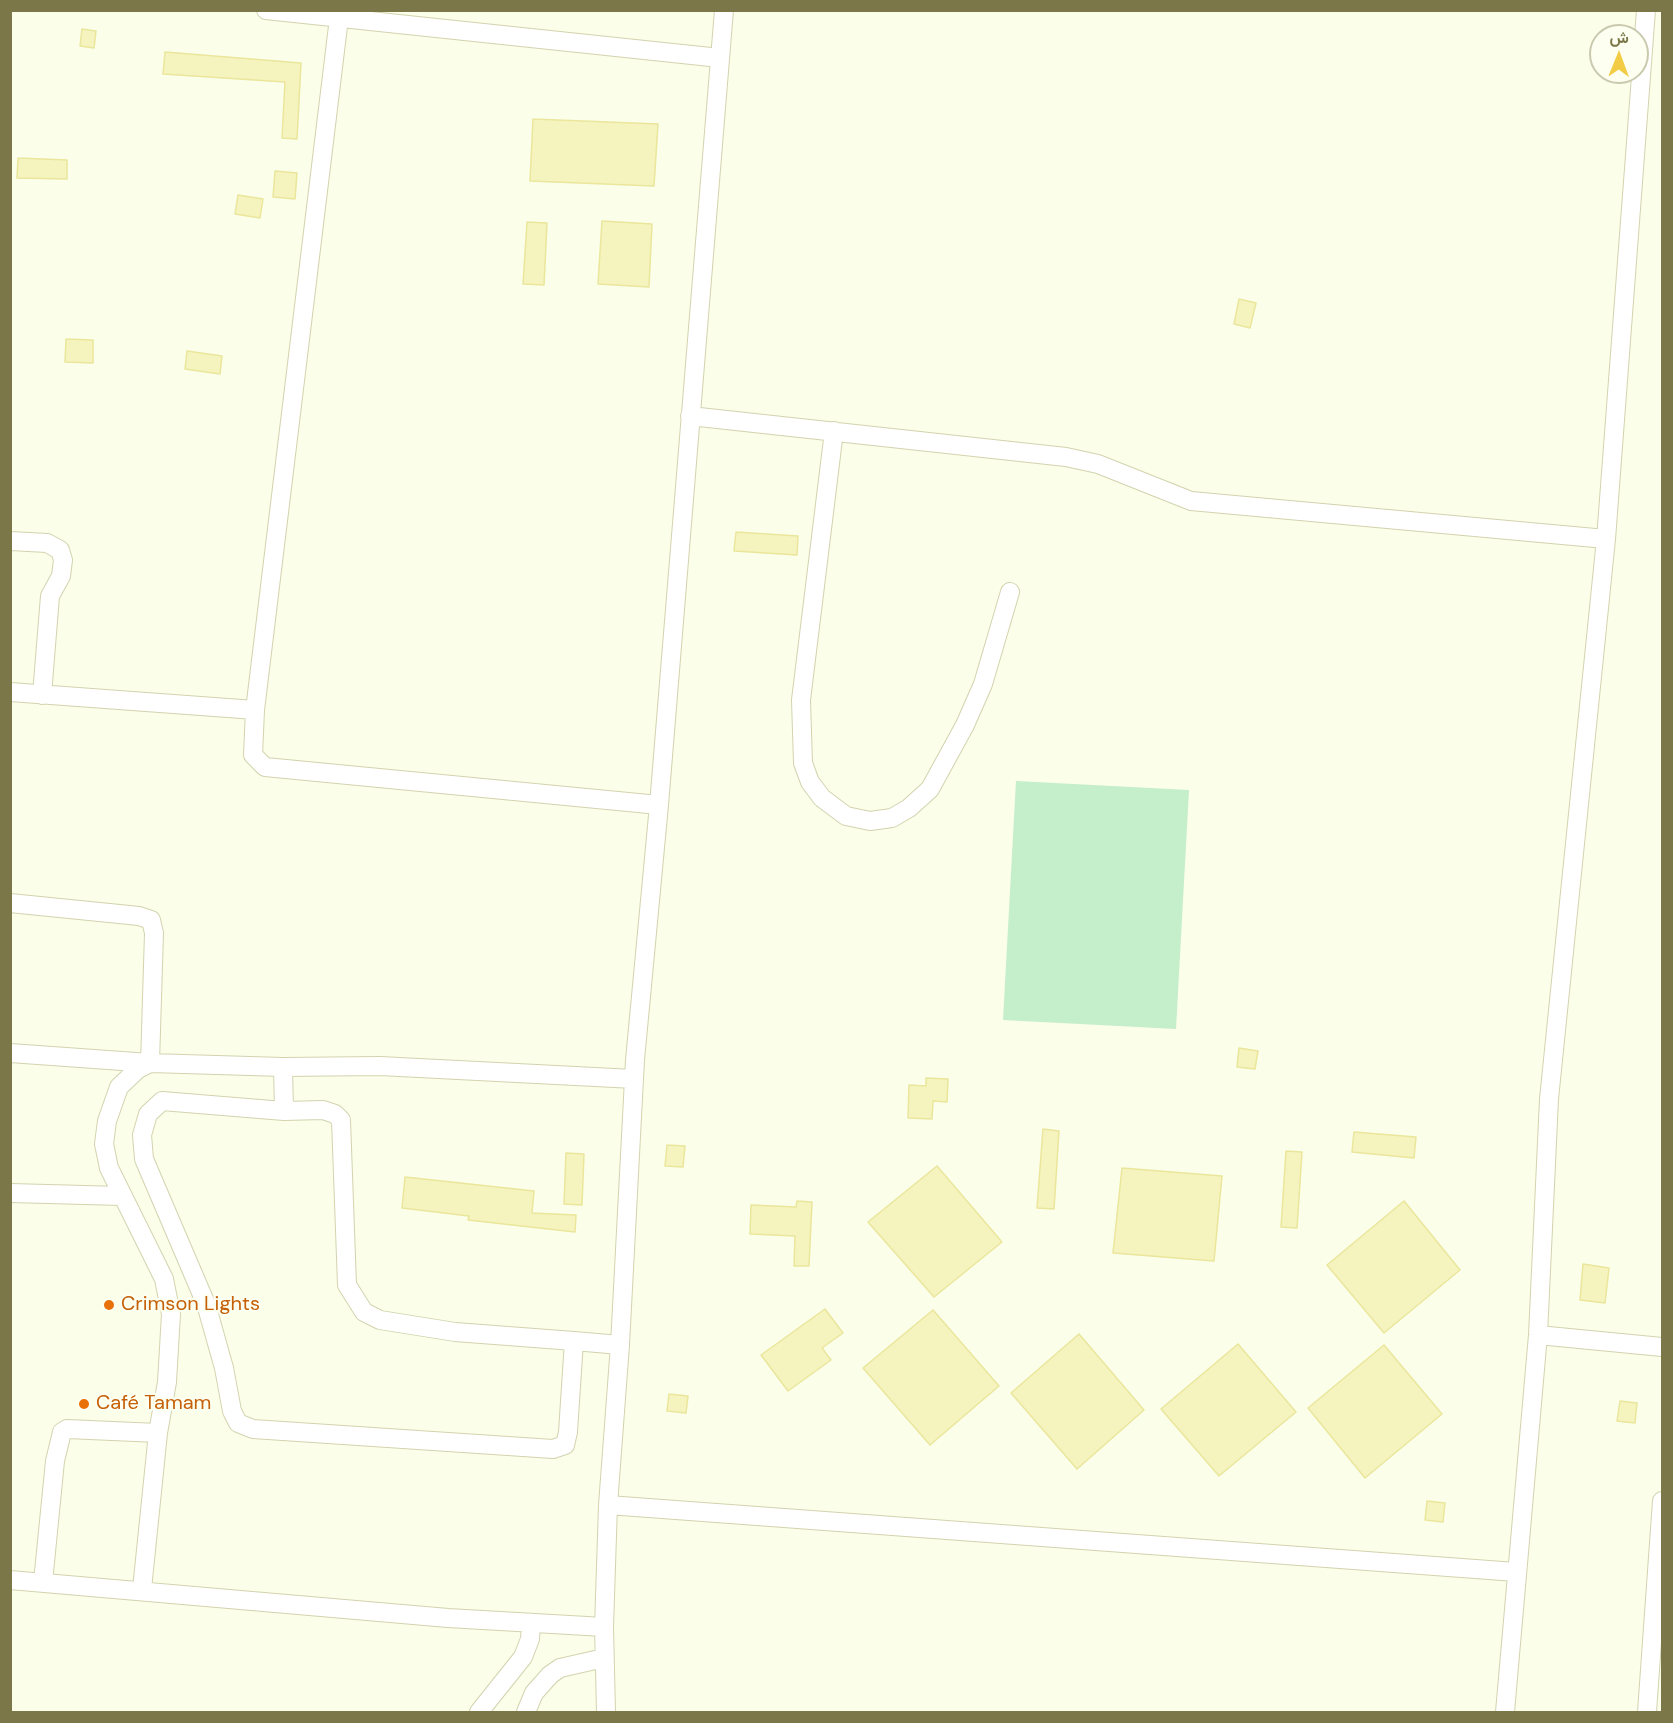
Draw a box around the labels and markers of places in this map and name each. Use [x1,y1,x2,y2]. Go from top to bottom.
place label: Crimson Lights [121,1293,260,1317]
marker: Crimson Lights [102,1298,116,1312]
place label: Café Tamam [96,1392,211,1416]
marker: Café Tamam [77,1397,91,1411]

